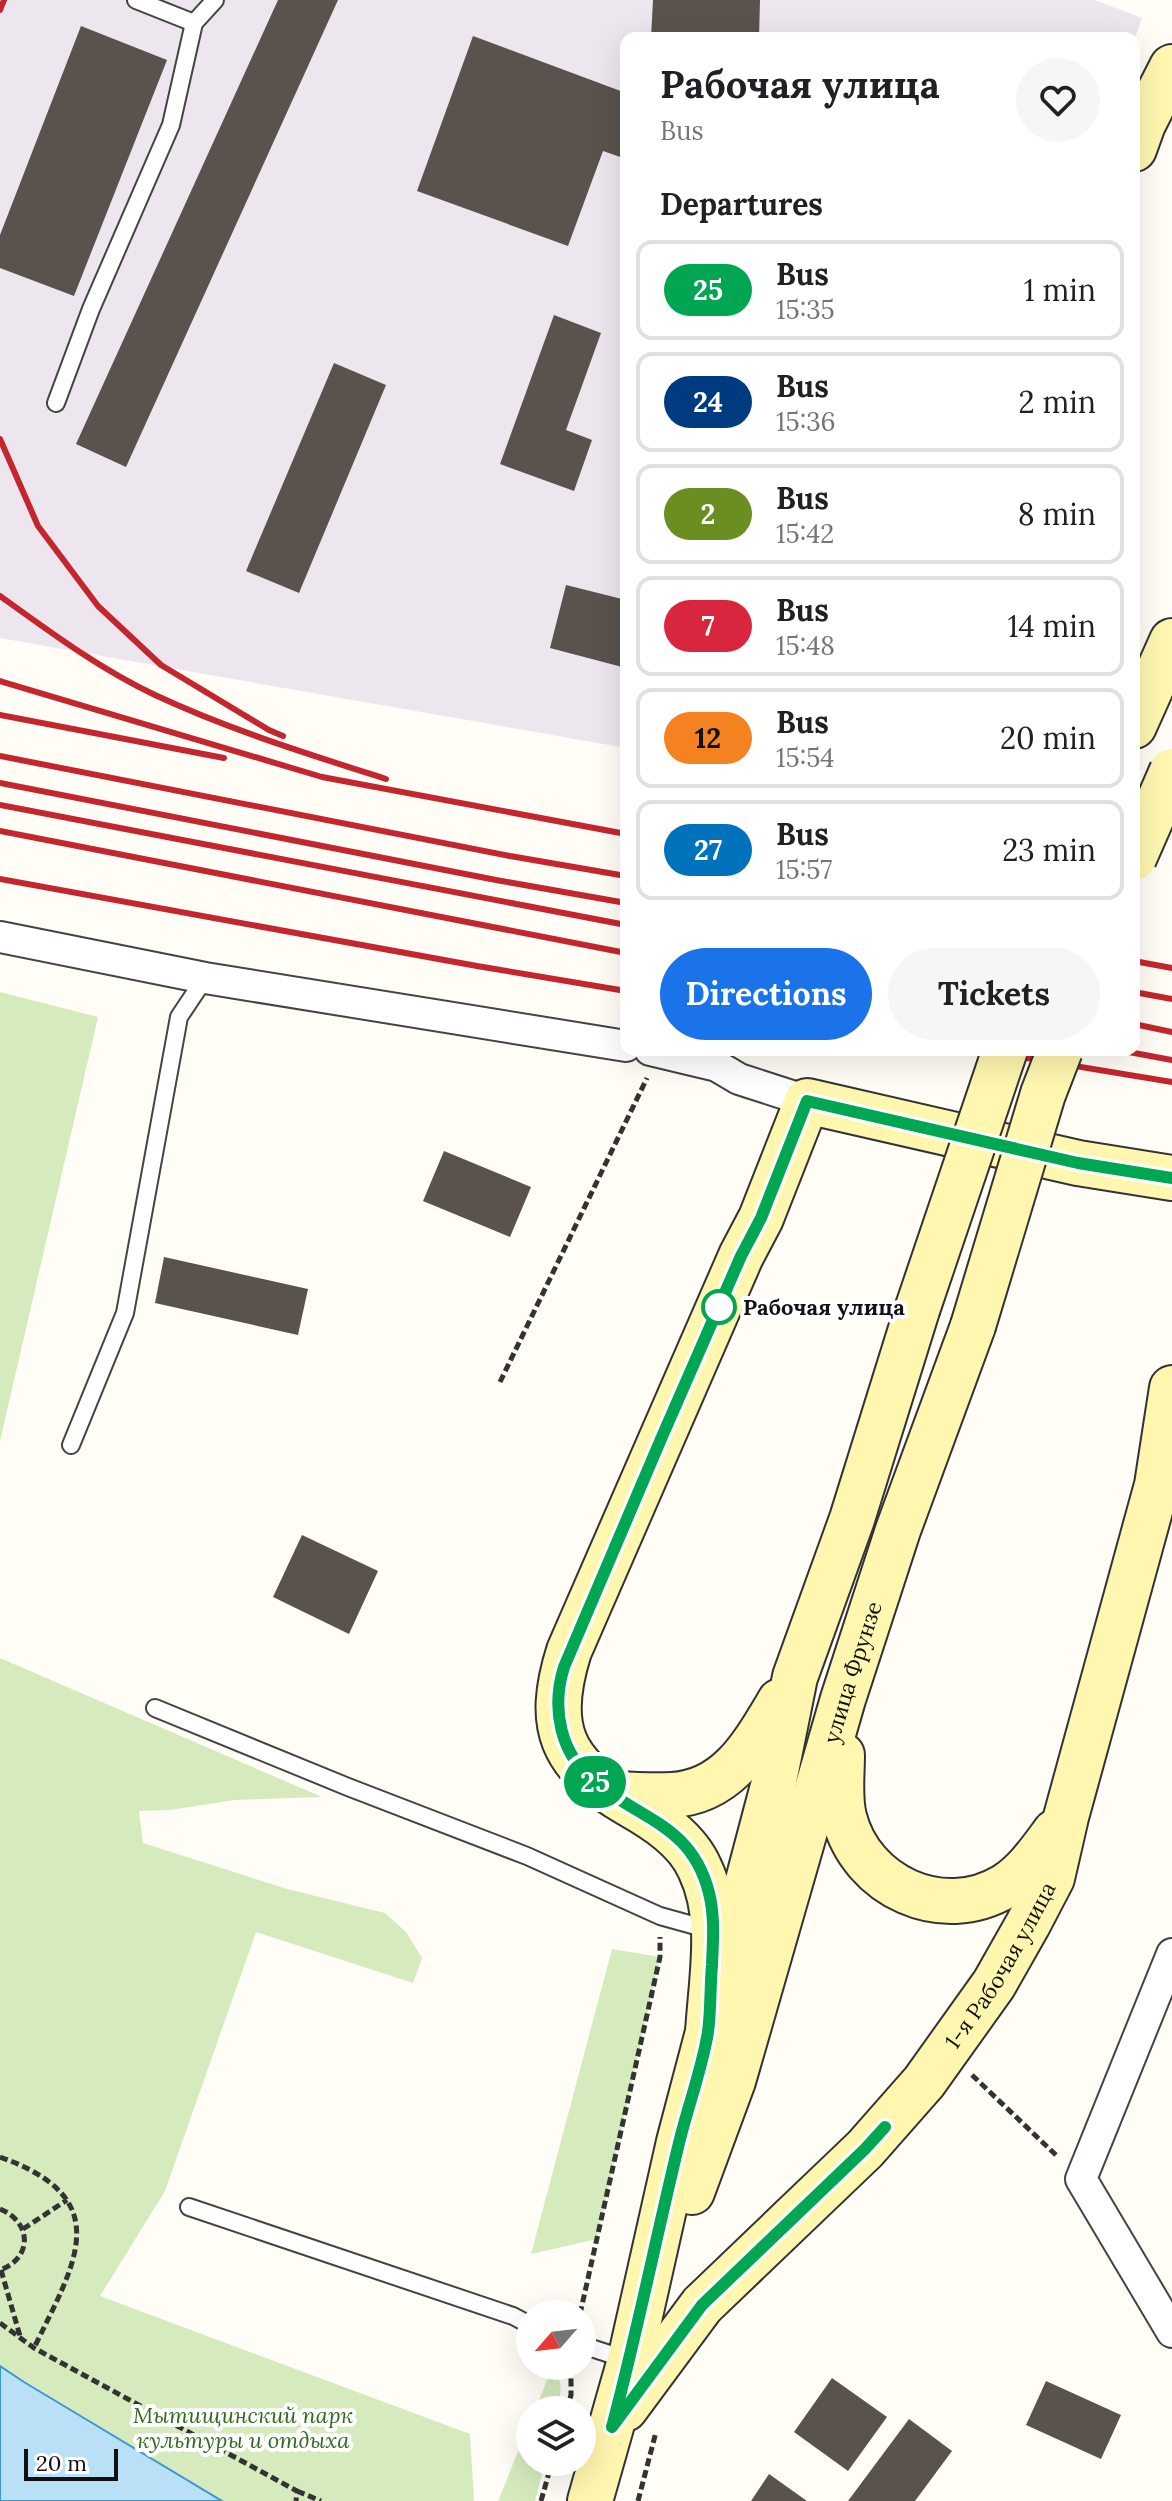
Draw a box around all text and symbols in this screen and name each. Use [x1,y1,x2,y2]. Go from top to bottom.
button: heart [1016,58,1100,142]
text: Рабочая улица [660,60,940,108]
text: Bus [660,114,704,147]
text: Departures [660,185,823,223]
text: Bus [776,255,829,293]
text: 1 min [1024,271,1096,309]
text: 25 [693,272,723,308]
text: 15:35 [776,293,835,326]
text: Bus [776,367,829,405]
text: 2 min [1019,383,1096,421]
text: 24 [693,384,723,420]
text: 15:36 [776,405,836,438]
text: Bus [776,479,829,517]
text: 8 min [1018,495,1096,533]
text: 2 [701,496,715,532]
text: 15:42 [776,517,834,550]
text: Bus [776,591,829,629]
text: 14 min [1007,607,1096,645]
text: 7 [701,608,715,644]
text: 15:48 [776,629,835,662]
text: Bus [776,703,829,741]
text: 20 min [1000,719,1096,757]
text: 12 [695,720,721,756]
text: 15:54 [776,741,834,774]
text: Bus [776,815,829,853]
text: 23 min [1002,831,1096,869]
text: 27 [694,832,722,868]
text: 15:57 [776,853,832,886]
button: Directions [660,948,872,1040]
button: Tickets [888,948,1100,1040]
marker: Рабочая улица [702,1290,736,1324]
place label: Рабочая улица [743,1293,905,1321]
street label: улица Фрунзе [817,1598,888,1747]
line badge: 25 [559,1756,631,1808]
text: 25 [580,1764,610,1800]
street label: 1-я Рабочая улица [938,1877,1061,2054]
north arrow [516,2300,596,2380]
map controls [516,2300,596,2476]
button: layers [516,2396,596,2476]
park label: Мытищинский парк культуры и отдыха [133,2401,353,2454]
scale bar [24,2445,118,2481]
text: 20 m [36,2449,87,2477]

